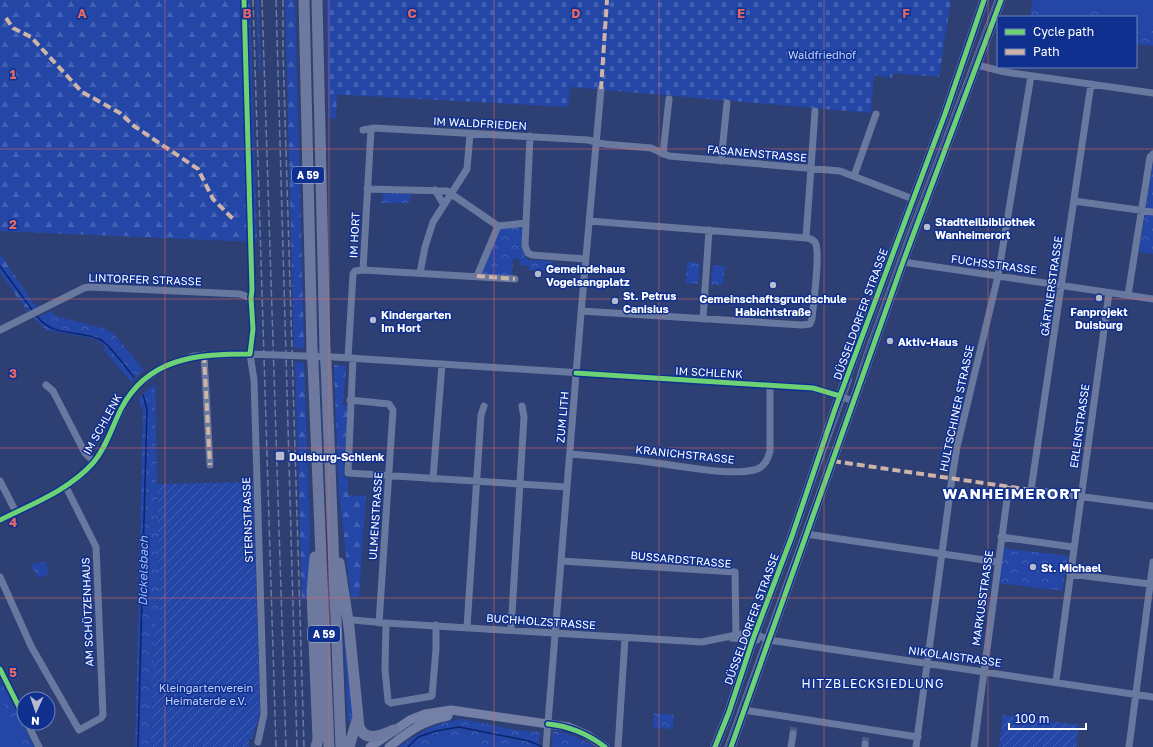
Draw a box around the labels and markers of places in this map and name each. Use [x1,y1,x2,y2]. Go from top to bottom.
place label: Stadtteilbibliothek Wanheimerort [935,215,1036,241]
marker: Stadtteilbibliothek Wanheimerort [922,222,932,232]
place label: Gemeindehaus Vogelsangplatz [546,262,630,288]
marker: Gemeindehaus Vogelsangplatz [533,269,543,279]
marker: Gemeinschaftsgrundschule Habichtstraße [768,280,778,290]
place label: St. Petrus Canisius [623,289,676,315]
place label: Gemeinschaftsgrundschule Habichtstraße [699,292,847,318]
marker: Fanprojekt Duisburg [1094,293,1104,303]
marker: St. Petrus Canisius [610,296,620,306]
place label: Fanprojekt Duisburg [1070,305,1128,331]
place label: Kindergarten Im Hort [381,308,452,334]
marker: Kindergarten Im Hort [368,315,378,325]
place label: Aktiv-Haus [898,335,958,348]
marker: Aktiv-Haus [885,336,895,346]
marker: Duisburg-Schlenk [274,450,286,462]
place label: Duisburg-Schlenk [289,450,385,463]
place label: St. Michael [1041,561,1102,574]
marker: St. Michael [1028,562,1038,572]

